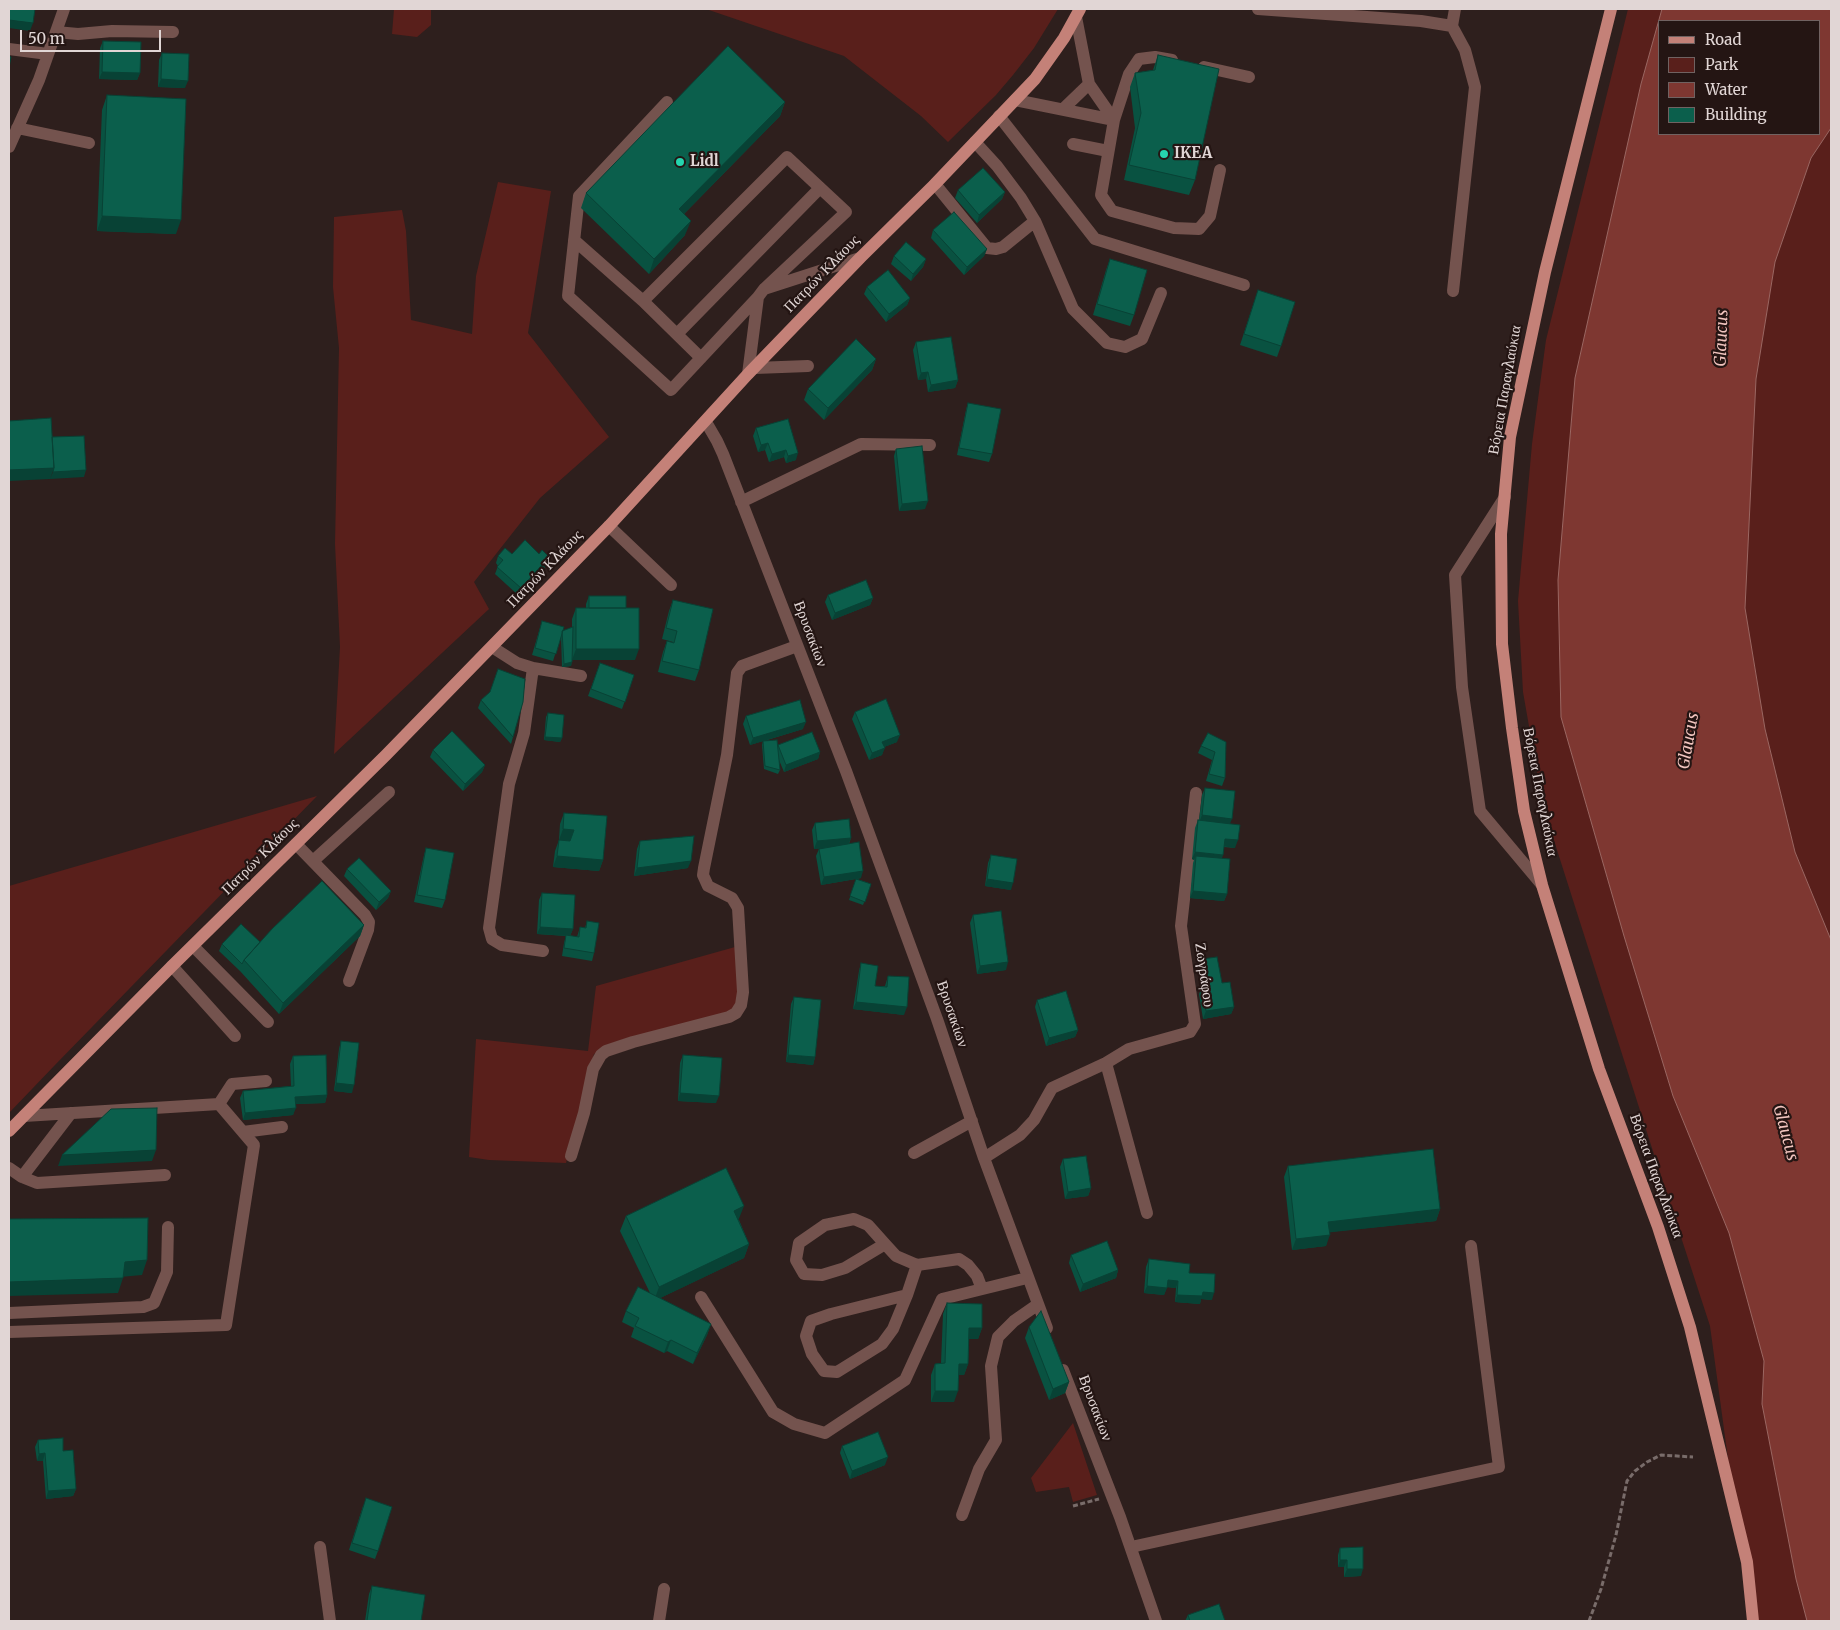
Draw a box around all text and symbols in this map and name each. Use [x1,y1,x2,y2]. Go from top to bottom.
scale bar [22,20,164,52]
legend [1658,20,1820,135]
text: 50 m [28,29,65,48]
text: Road [1705,30,1741,49]
text: Park [1705,55,1738,74]
text: Water [1705,80,1747,99]
text: Building [1705,105,1767,124]
place label: IKEA [1174,145,1212,163]
marker: IKEA [1158,148,1170,160]
place label: Lidl [690,153,719,171]
marker: Lidl [674,156,686,168]
street label: Πατρών Κλάους [781,232,863,316]
water label: Glaucus [1711,309,1733,367]
street label: Βόρεια Παραγλαύκια [1485,324,1525,456]
street label: Πατρών Κλάους [504,527,586,611]
street label: Βρυσακίων [789,599,831,669]
water label: Glaucus [1675,711,1703,771]
street label: Βόρεια Παραγλαύκια [1519,726,1561,858]
street label: Πατρών Κλάους [218,815,302,899]
street label: Ζωγράφου [1191,942,1217,1008]
street label: Βρυσακίων [932,978,972,1050]
water label: Glaucus [1768,1103,1802,1163]
street label: Βόρεια Παραγλαύκια [1625,1111,1687,1241]
street label: Βρυσακίων [1074,1373,1116,1443]

